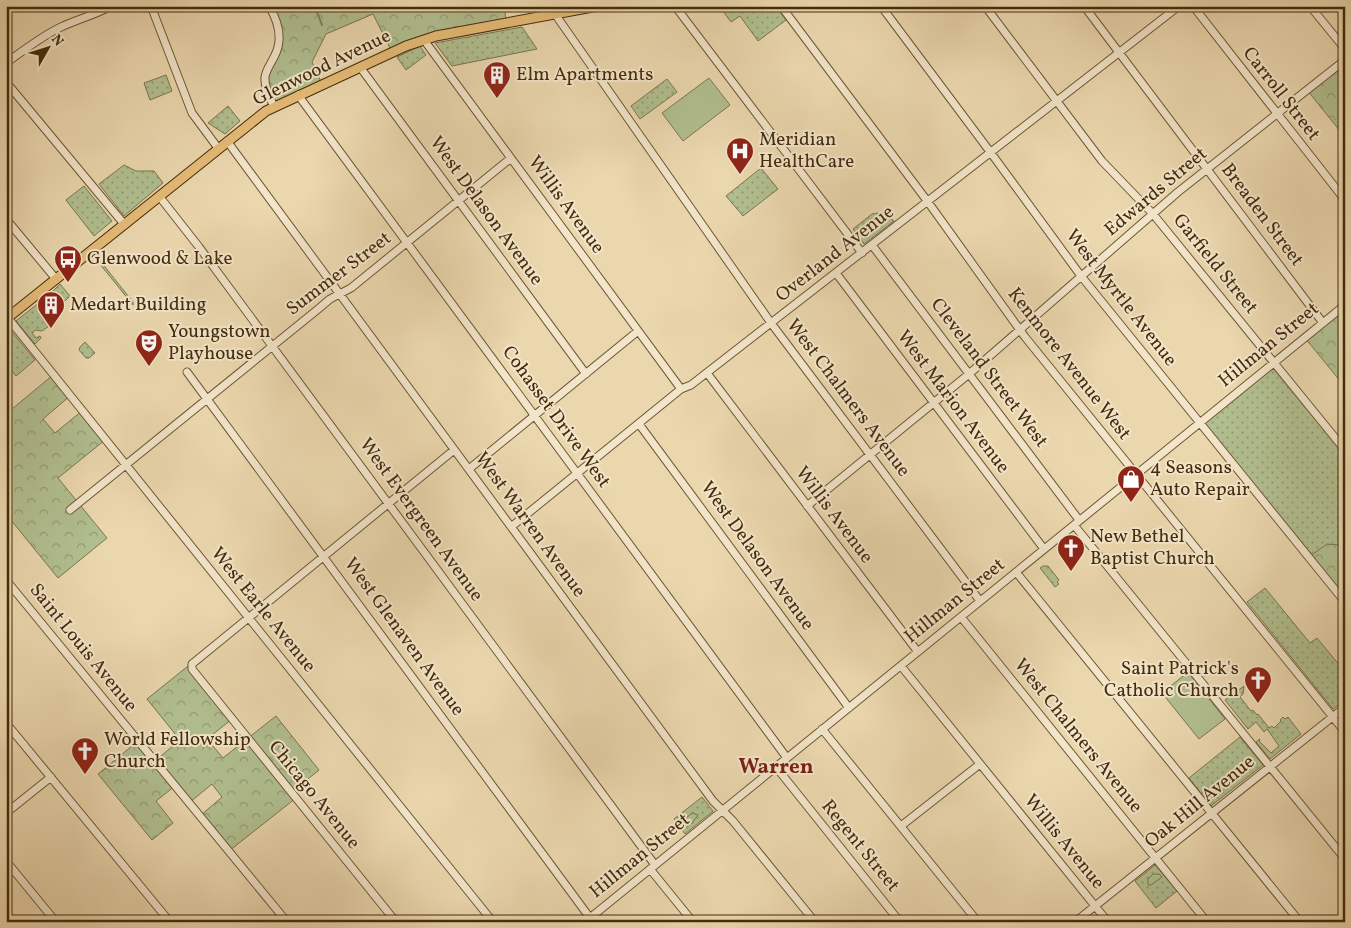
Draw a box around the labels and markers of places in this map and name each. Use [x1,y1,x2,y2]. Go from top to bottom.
building icon: Elm Apartments [482,60,512,99]
place label: Elm Apartments [516,62,653,88]
place label: Meridian HealthCare [759,127,854,175]
hospital icon: Meridian HealthCare [725,136,755,175]
bus stop icon: Glenwood & Lake [53,244,83,283]
place label: Glenwood & Lake [87,246,232,272]
building icon: Medart Building [36,290,66,329]
place label: Medart Building [70,292,206,318]
place label: Youngstown Playhouse [168,319,271,367]
theatre icon: Youngstown Playhouse [134,328,164,367]
place label: 4 Seasons Auto Repair [1150,455,1250,503]
shop icon: 4 Seasons Auto Repair [1116,464,1146,503]
place label: New Bethel Baptist Church [1090,524,1215,572]
church icon: New Bethel Baptist Church [1056,533,1086,572]
place label: Saint Patrick's Catholic Church [1104,656,1239,704]
church icon: Saint Patrick's Catholic Church [1243,665,1273,704]
place label: World Fellowship Church [104,727,251,775]
church icon: World Fellowship Church [70,736,100,775]

